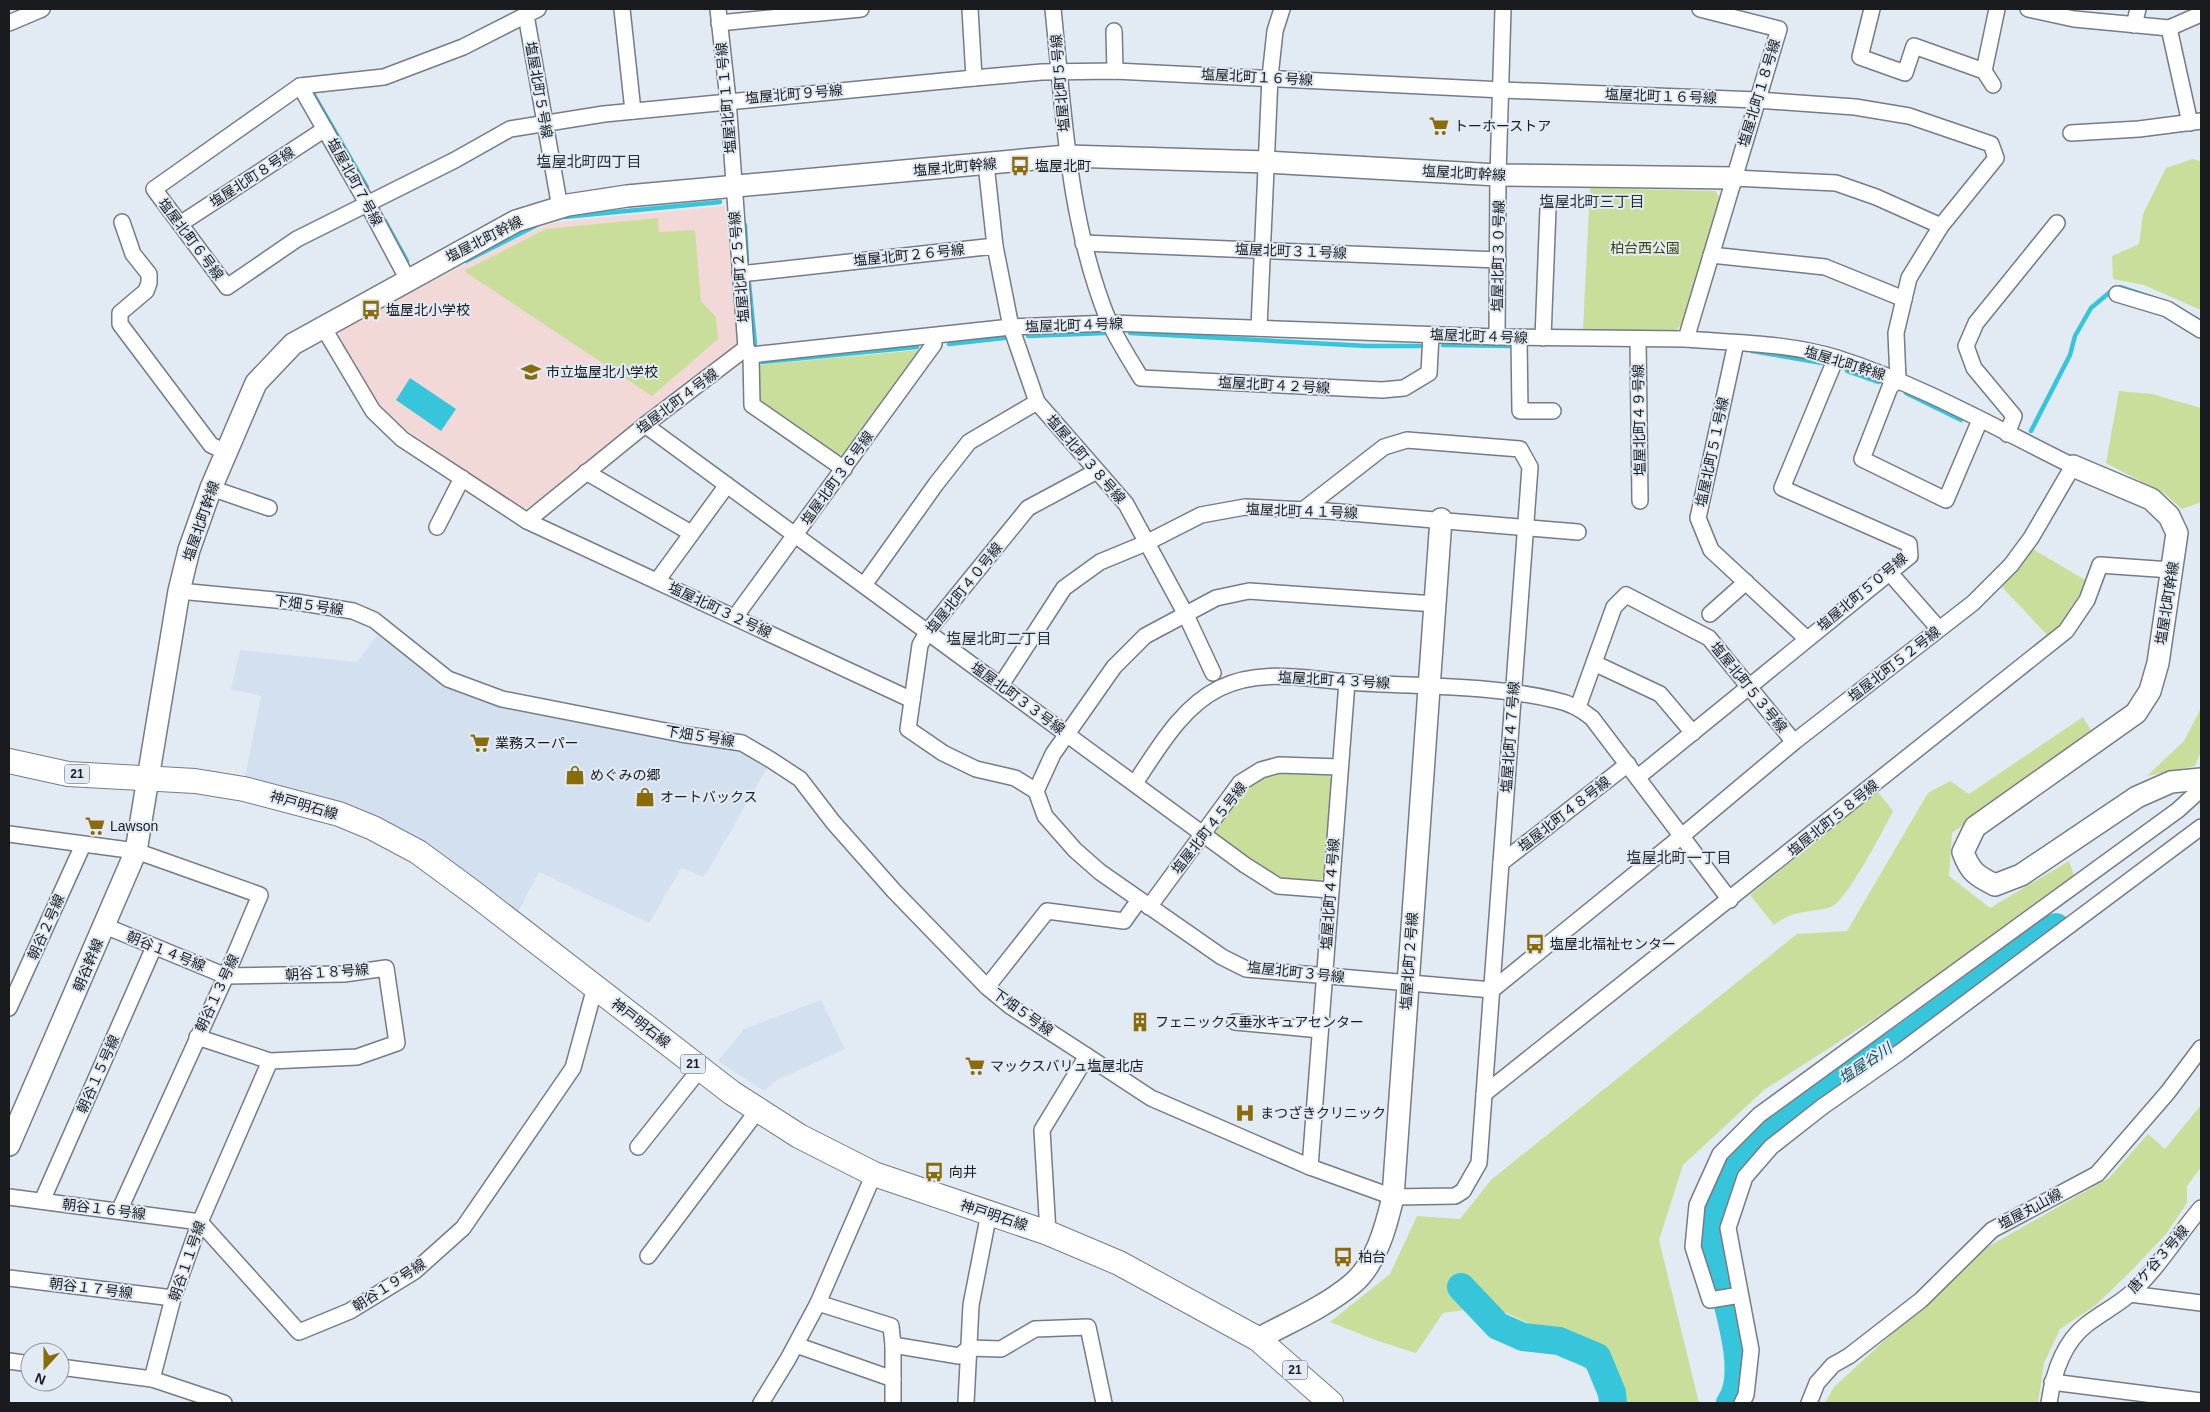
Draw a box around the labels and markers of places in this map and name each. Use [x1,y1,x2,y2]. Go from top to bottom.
supermarket icon: トーホーストア [1428,115,1450,137]
place label: トーホーストア [1454,118,1551,134]
bus stop icon: 塩屋北町 [1009,155,1031,177]
place label: 塩屋北町 [1035,158,1091,174]
bus stop icon: 塩屋北小学校 [360,299,382,321]
place label: 塩屋北小学校 [386,302,470,318]
school or university icon: 市立塩屋北小学校 [520,361,542,383]
place label: 市立塩屋北小学校 [546,364,658,380]
supermarket icon: 業務スーパー [469,732,491,754]
place label: 業務スーパー [495,735,579,751]
shop icon: めぐみの郷 [564,764,586,786]
place label: めぐみの郷 [590,767,660,783]
shop icon: オートバックス [634,786,656,808]
place label: オートバックス [660,789,758,805]
supermarket icon: Lawson [84,815,106,837]
place label: Lawson [110,818,158,834]
bus stop icon: 塩屋北福祉センター [1524,933,1546,955]
place label: 塩屋北福祉センター [1550,936,1676,952]
building icon: フェニックス垂水キュアセンター [1129,1011,1151,1033]
place label: フェニックス垂水キュアセンター [1155,1014,1364,1030]
supermarket icon: マックスバリュ塩屋北店 [964,1055,986,1077]
place label: マックスバリュ塩屋北店 [990,1058,1144,1074]
hospital icon: まつざきクリニック [1234,1102,1256,1124]
place label: まつざきクリニック [1260,1105,1386,1121]
bus stop icon: 向井 [923,1161,945,1183]
place label: 向井 [949,1164,977,1180]
bus stop icon: 柏台 [1332,1246,1354,1268]
place label: 柏台 [1358,1249,1386,1265]

